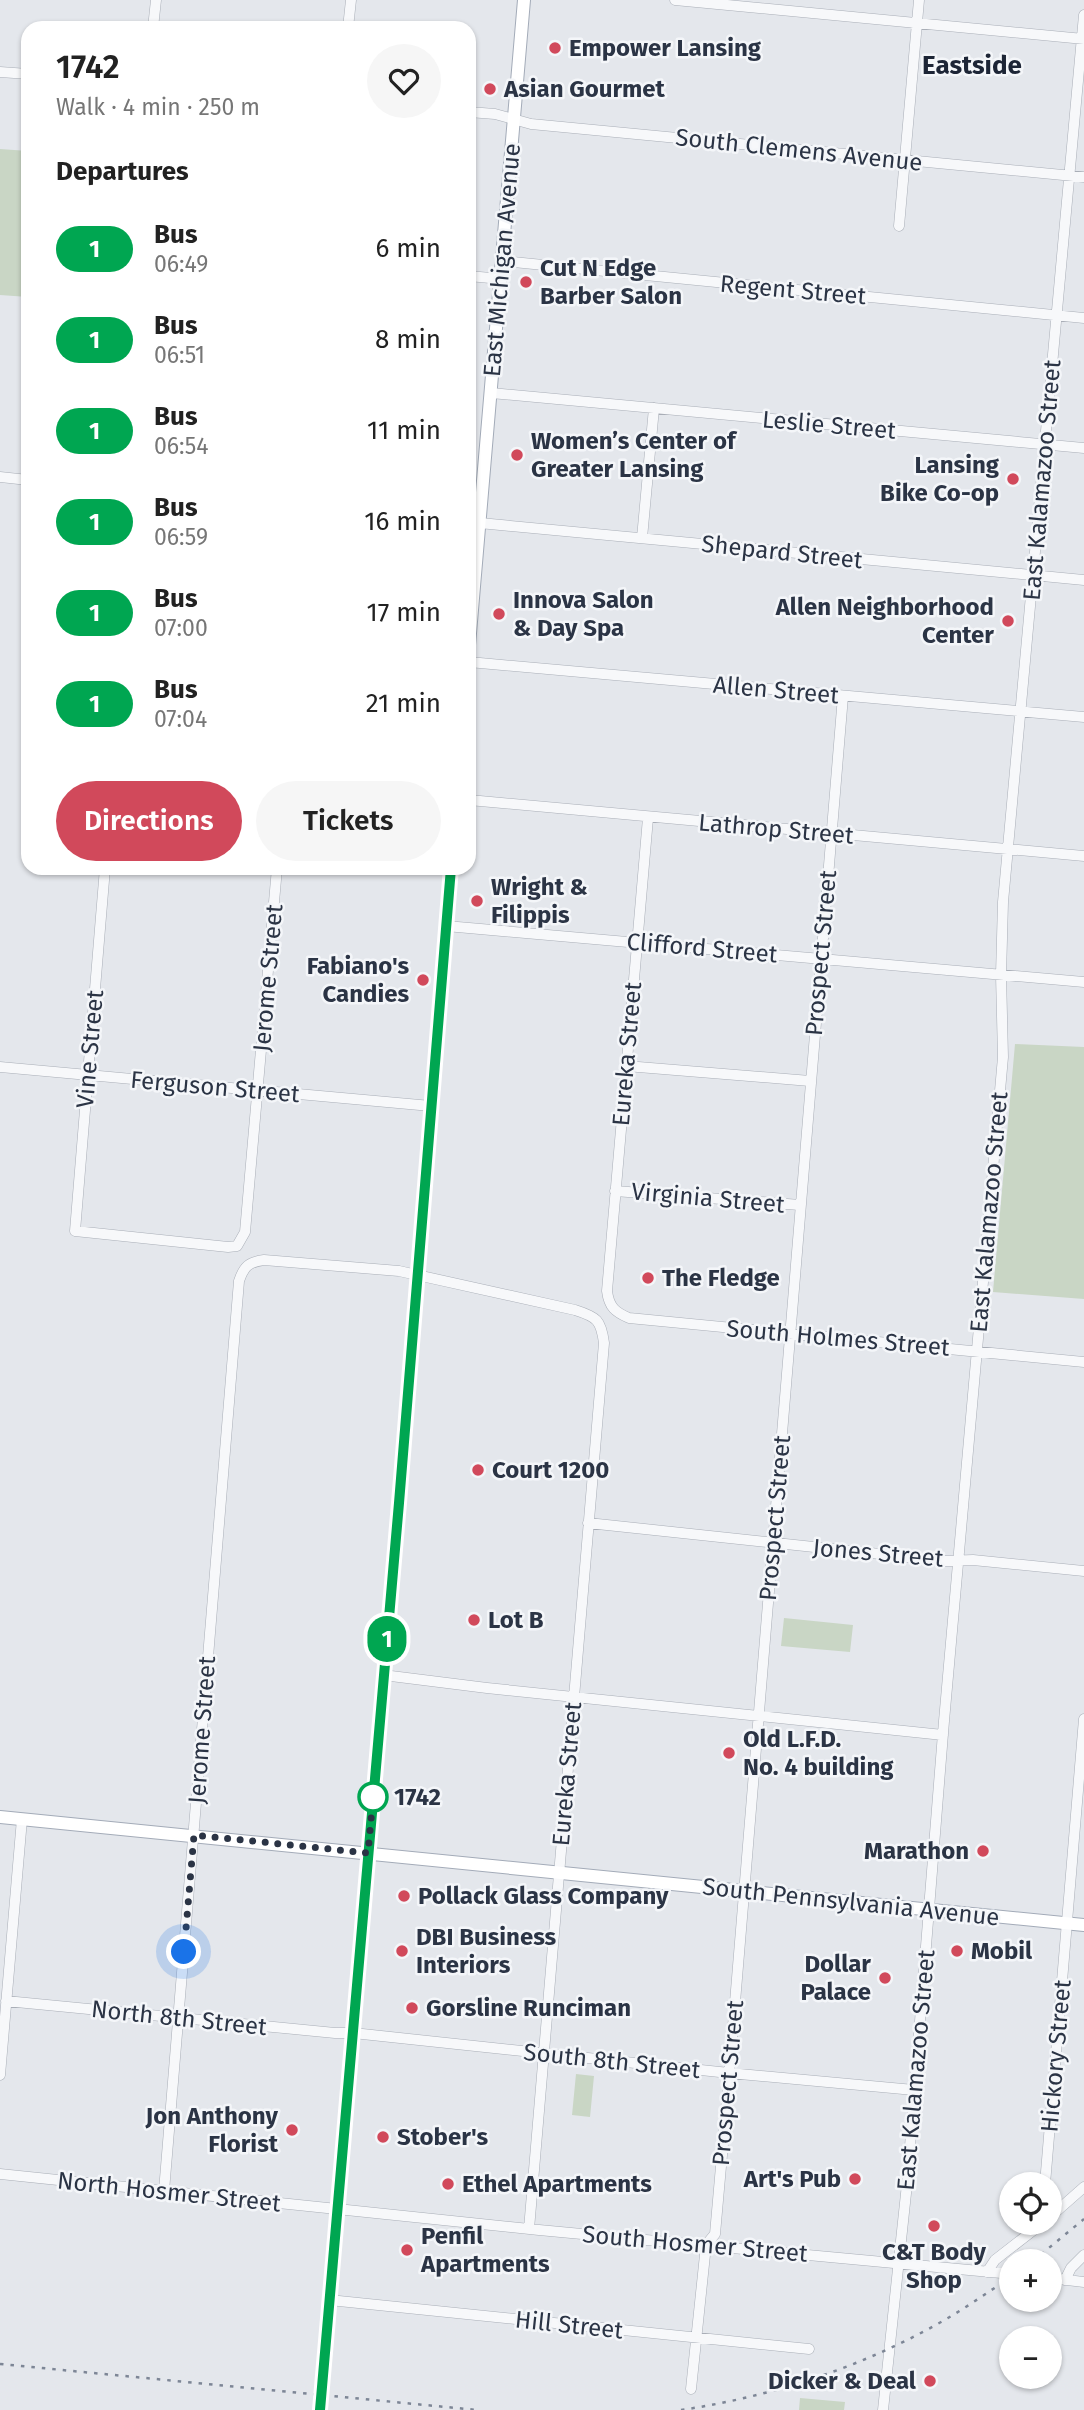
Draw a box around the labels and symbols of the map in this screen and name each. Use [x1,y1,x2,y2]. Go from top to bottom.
place label: Empower Lansing [569,34,762,62]
marker: Empower Lansing [547,40,563,56]
district label: Eastside [922,50,1022,81]
place label: Asian Gourmet [503,75,666,103]
marker: Asian Gourmet [482,81,498,97]
street label: South Clemens Avenue [674,123,924,177]
street label: East Michigan Avenue [478,142,526,378]
place label: Cut N Edge Barber Salon [540,254,682,310]
street label: Regent Street [719,270,868,310]
marker: Cut N Edge Barber Salon [518,274,534,290]
street label: East Kalamazoo Street [1018,358,1067,602]
street label: Leslie Street [761,405,897,445]
place label: Women’s Center of Greater Lansing [531,427,738,483]
marker: Women’s Center of Greater Lansing [509,447,525,463]
place label: Lansing Bike Co-op [880,451,1000,507]
marker: Lansing Bike Co-op [1005,471,1021,487]
street label: Shepard Street [700,530,864,574]
place label: Innova Salon & Day Spa [513,586,654,642]
place label: Allen Neighborhood Center [775,593,994,649]
marker: Innova Salon & Day Spa [491,606,507,622]
marker: Allen Neighborhood Center [1000,613,1016,629]
street label: Allen Street [712,671,840,709]
street label: Lathrop Street [697,808,855,850]
street label: Prospect Street [800,869,842,1037]
place label: Wright & Filippis [491,873,588,929]
marker: Wright & Filippis [469,893,485,909]
street label: Jerome Street [248,903,288,1053]
street label: Clifford Street [625,927,779,969]
place label: Fabiano's Candies [307,952,409,1008]
marker: Fabiano's Candies [415,972,431,988]
street label: Eureka Street [607,980,647,1127]
street label: Vine Street [71,988,109,1109]
street label: Ferguson Street [129,1066,301,1108]
street label: East Kalamazoo Street [965,1090,1014,1334]
street label: Virginia Street [630,1177,786,1219]
place label: The Fledge [662,1264,780,1292]
marker: The Fledge [640,1270,656,1286]
street label: South Holmes Street [725,1314,951,1362]
street label: Prospect Street [754,1434,796,1602]
place label: Court 1200 [492,1456,609,1484]
marker: Court 1200 [470,1462,486,1478]
street label: Jones Street [811,1533,945,1573]
place label: Lot B [488,1606,544,1634]
marker: Lot B [466,1612,482,1628]
line badge: 1 [364,1616,410,1662]
street label: Jerome Street [183,1655,221,1805]
street label: Eureka Street [547,1700,587,1847]
place label: Old L.F.D. No. 4 building [743,1725,894,1781]
marker: Old L.F.D. No. 4 building [721,1745,737,1761]
marker: 1742 [358,1782,388,1812]
place label: 1742 [394,1783,441,1811]
place label: Marathon [864,1837,969,1865]
marker: Marathon [975,1843,991,1859]
street label: South Pennsylvania Avenue [701,1872,1001,1932]
place label: Pollack Glass Company [418,1882,669,1910]
marker: Pollack Glass Company [396,1888,412,1904]
place label: DBI Business Interiors [416,1923,557,1979]
your location [166,1934,201,1969]
place label: Mobil [971,1937,1033,1965]
marker: DBI Business Interiors [394,1943,410,1959]
marker: Mobil [949,1943,965,1959]
street label: East Kalamazoo Street [892,1948,941,2192]
place label: Dollar Palace [801,1950,871,2006]
marker: Dollar Palace [877,1970,893,1986]
street label: Hickory Street [1035,1978,1077,2134]
place label: Gorsline Runciman [426,1994,631,2022]
street label: North 8th Street [90,1995,268,2041]
street label: Prospect Street [707,1999,749,2167]
marker: Gorsline Runciman [404,2000,420,2016]
street label: South 8th Street [522,2038,702,2084]
place label: Jon Anthony Florist [145,2102,279,2158]
marker: Jon Anthony Florist [284,2122,300,2138]
place label: Stober's [397,2123,488,2151]
marker: Stober's [375,2129,391,2145]
place label: Art's Pub [743,2165,841,2193]
street label: North Hosmer Street [56,2166,283,2218]
place label: Ethel Apartments [462,2170,652,2198]
marker: Art's Pub [847,2171,863,2187]
marker: Ethel Apartments [440,2176,456,2192]
marker: C&T Body Shop [926,2218,942,2234]
street label: South Hosmer Street [581,2220,809,2268]
place label: Penfil Apartments [420,2222,550,2278]
place label: C&T Body Shop [882,2238,987,2294]
marker: Penfil Apartments [399,2242,415,2258]
street label: Hill Street [514,2305,625,2345]
place label: Dicker & Deal [768,2367,917,2395]
marker: Dicker & Deal [922,2373,938,2389]

